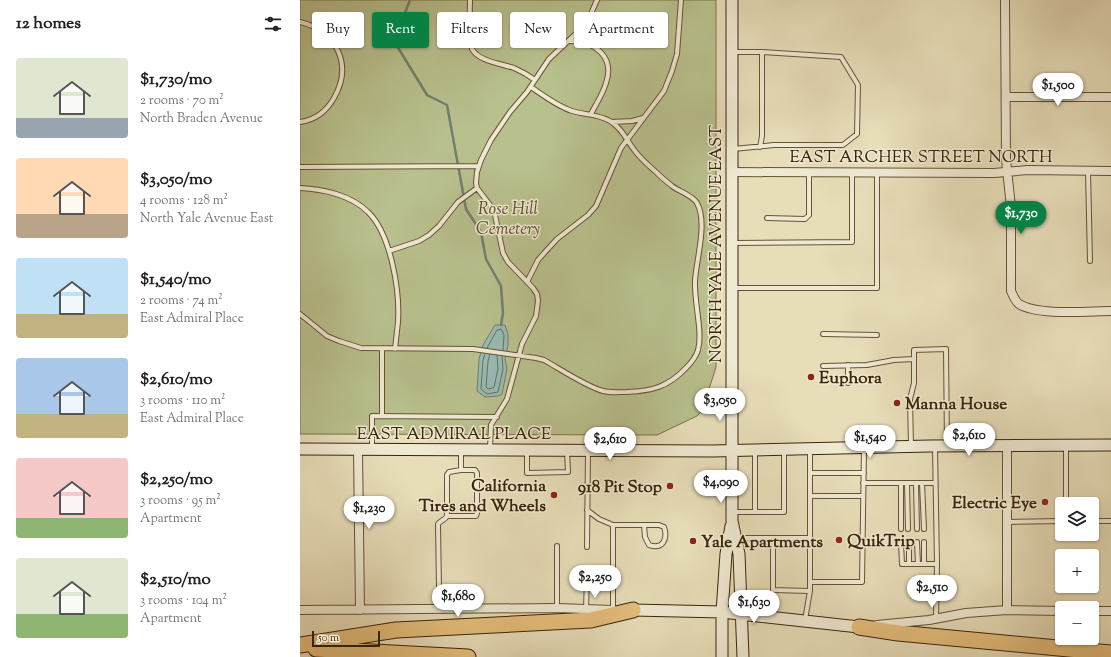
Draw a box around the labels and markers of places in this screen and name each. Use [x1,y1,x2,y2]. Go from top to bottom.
pin: $1,500 [1025,73,1091,107]
pin: $1,730 [988,201,1054,235]
place label: Euphora [819,367,882,391]
marker: Euphora [806,372,816,382]
pin: $3,050 [687,388,753,422]
place label: Manna House [905,393,1007,417]
marker: Manna House [892,398,902,408]
pin: $2,610 [936,423,1002,457]
pin: $1,540 [837,425,903,459]
pin: $2,610 [577,427,643,461]
pin: $4,090 [688,470,754,504]
place label: California Tires and Wheels [419,475,546,519]
place label: 918 Pit Stop [578,476,663,500]
marker: 918 Pit Stop [665,481,675,491]
marker: California Tires and Wheels [549,490,559,500]
place label: Electric Eye [952,492,1037,516]
pin: $1,230 [336,496,402,530]
marker: Electric Eye [1040,497,1050,507]
place label: QuikTrip [847,530,915,554]
place label: Yale Apartments [701,531,823,555]
marker: QuikTrip [834,535,844,545]
marker: Yale Apartments [688,536,698,546]
pin: $2,250 [562,565,628,599]
pin: $2,510 [899,575,965,609]
pin: $1,680 [425,584,491,618]
pin: $1,630 [721,590,787,624]

